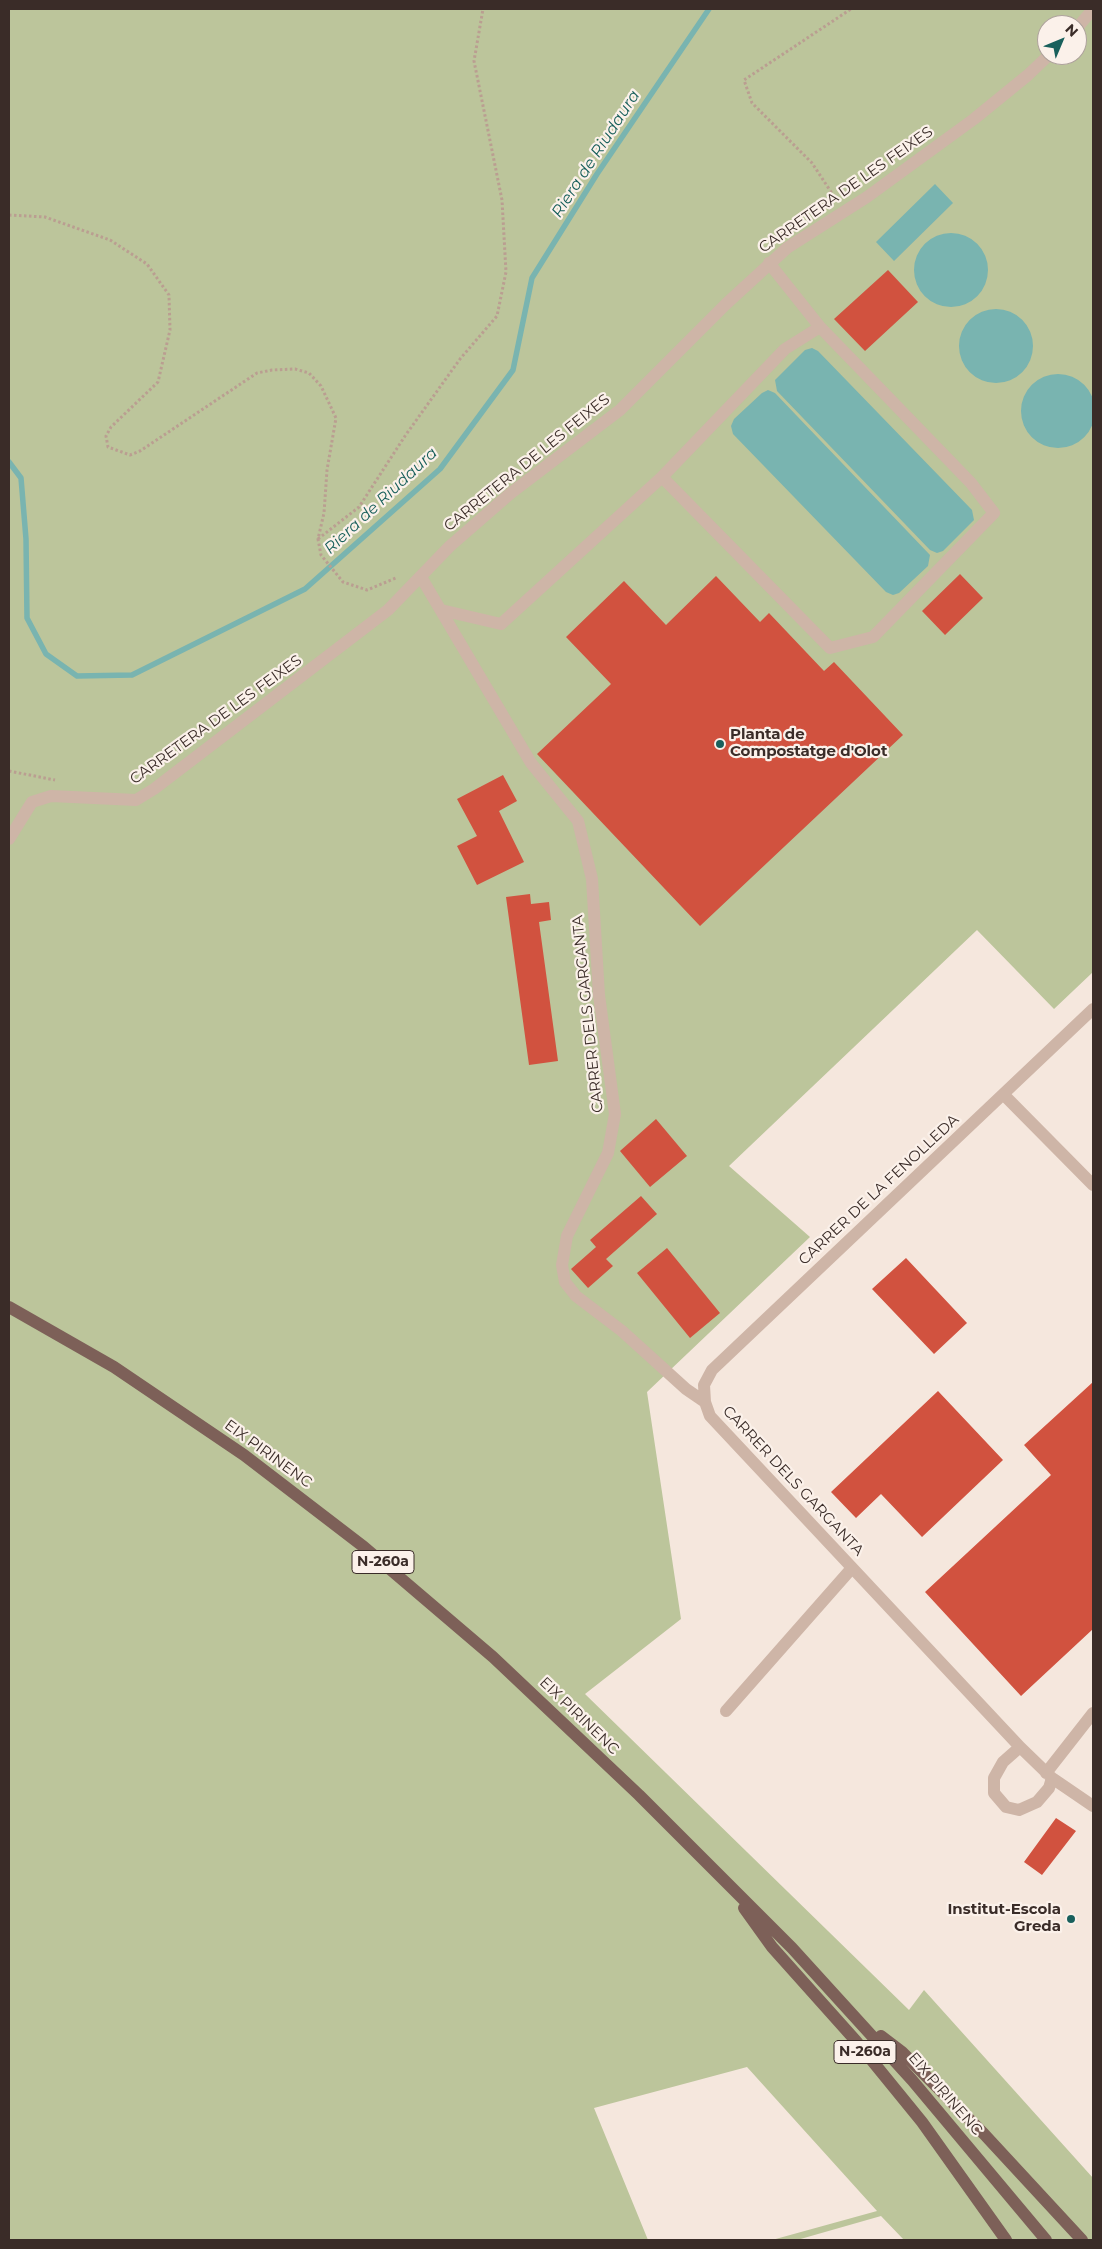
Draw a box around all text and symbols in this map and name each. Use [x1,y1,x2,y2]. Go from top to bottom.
north arrow [1037,15,1087,65]
text: N [1062,20,1082,40]
water label: Riera de Riudaura [548,87,644,221]
street label: CARRETERA DE LES FEIXES [756,123,936,257]
street label: CARRETERA DE LES FEIXES [441,391,613,535]
water label: Riera de Riudaura [320,444,442,558]
street label: CARRETERA DE LES FEIXES [127,652,305,788]
place label: Planta de Compostatge d'Olot [730,726,887,761]
marker: Planta de Compostatge d'Olot [714,738,726,750]
street label: CARRER DELS GARGANTA [569,914,607,1114]
street label: CARRER DE LA FENOLLEDA [795,1111,963,1269]
street label: CARRER DELS GARGANTA [719,1402,867,1560]
street label: EIX PIRINENC [221,1416,315,1492]
road number: N-260a [352,1550,414,1574]
street label: EIX PIRINENC [535,1674,623,1758]
place label: Institut-Escola Greda [947,1901,1061,1936]
marker: Institut-Escola Greda [1065,1913,1077,1925]
road number: N-260a [834,2040,896,2064]
street label: EIX PIRINENC [904,2049,986,2139]

